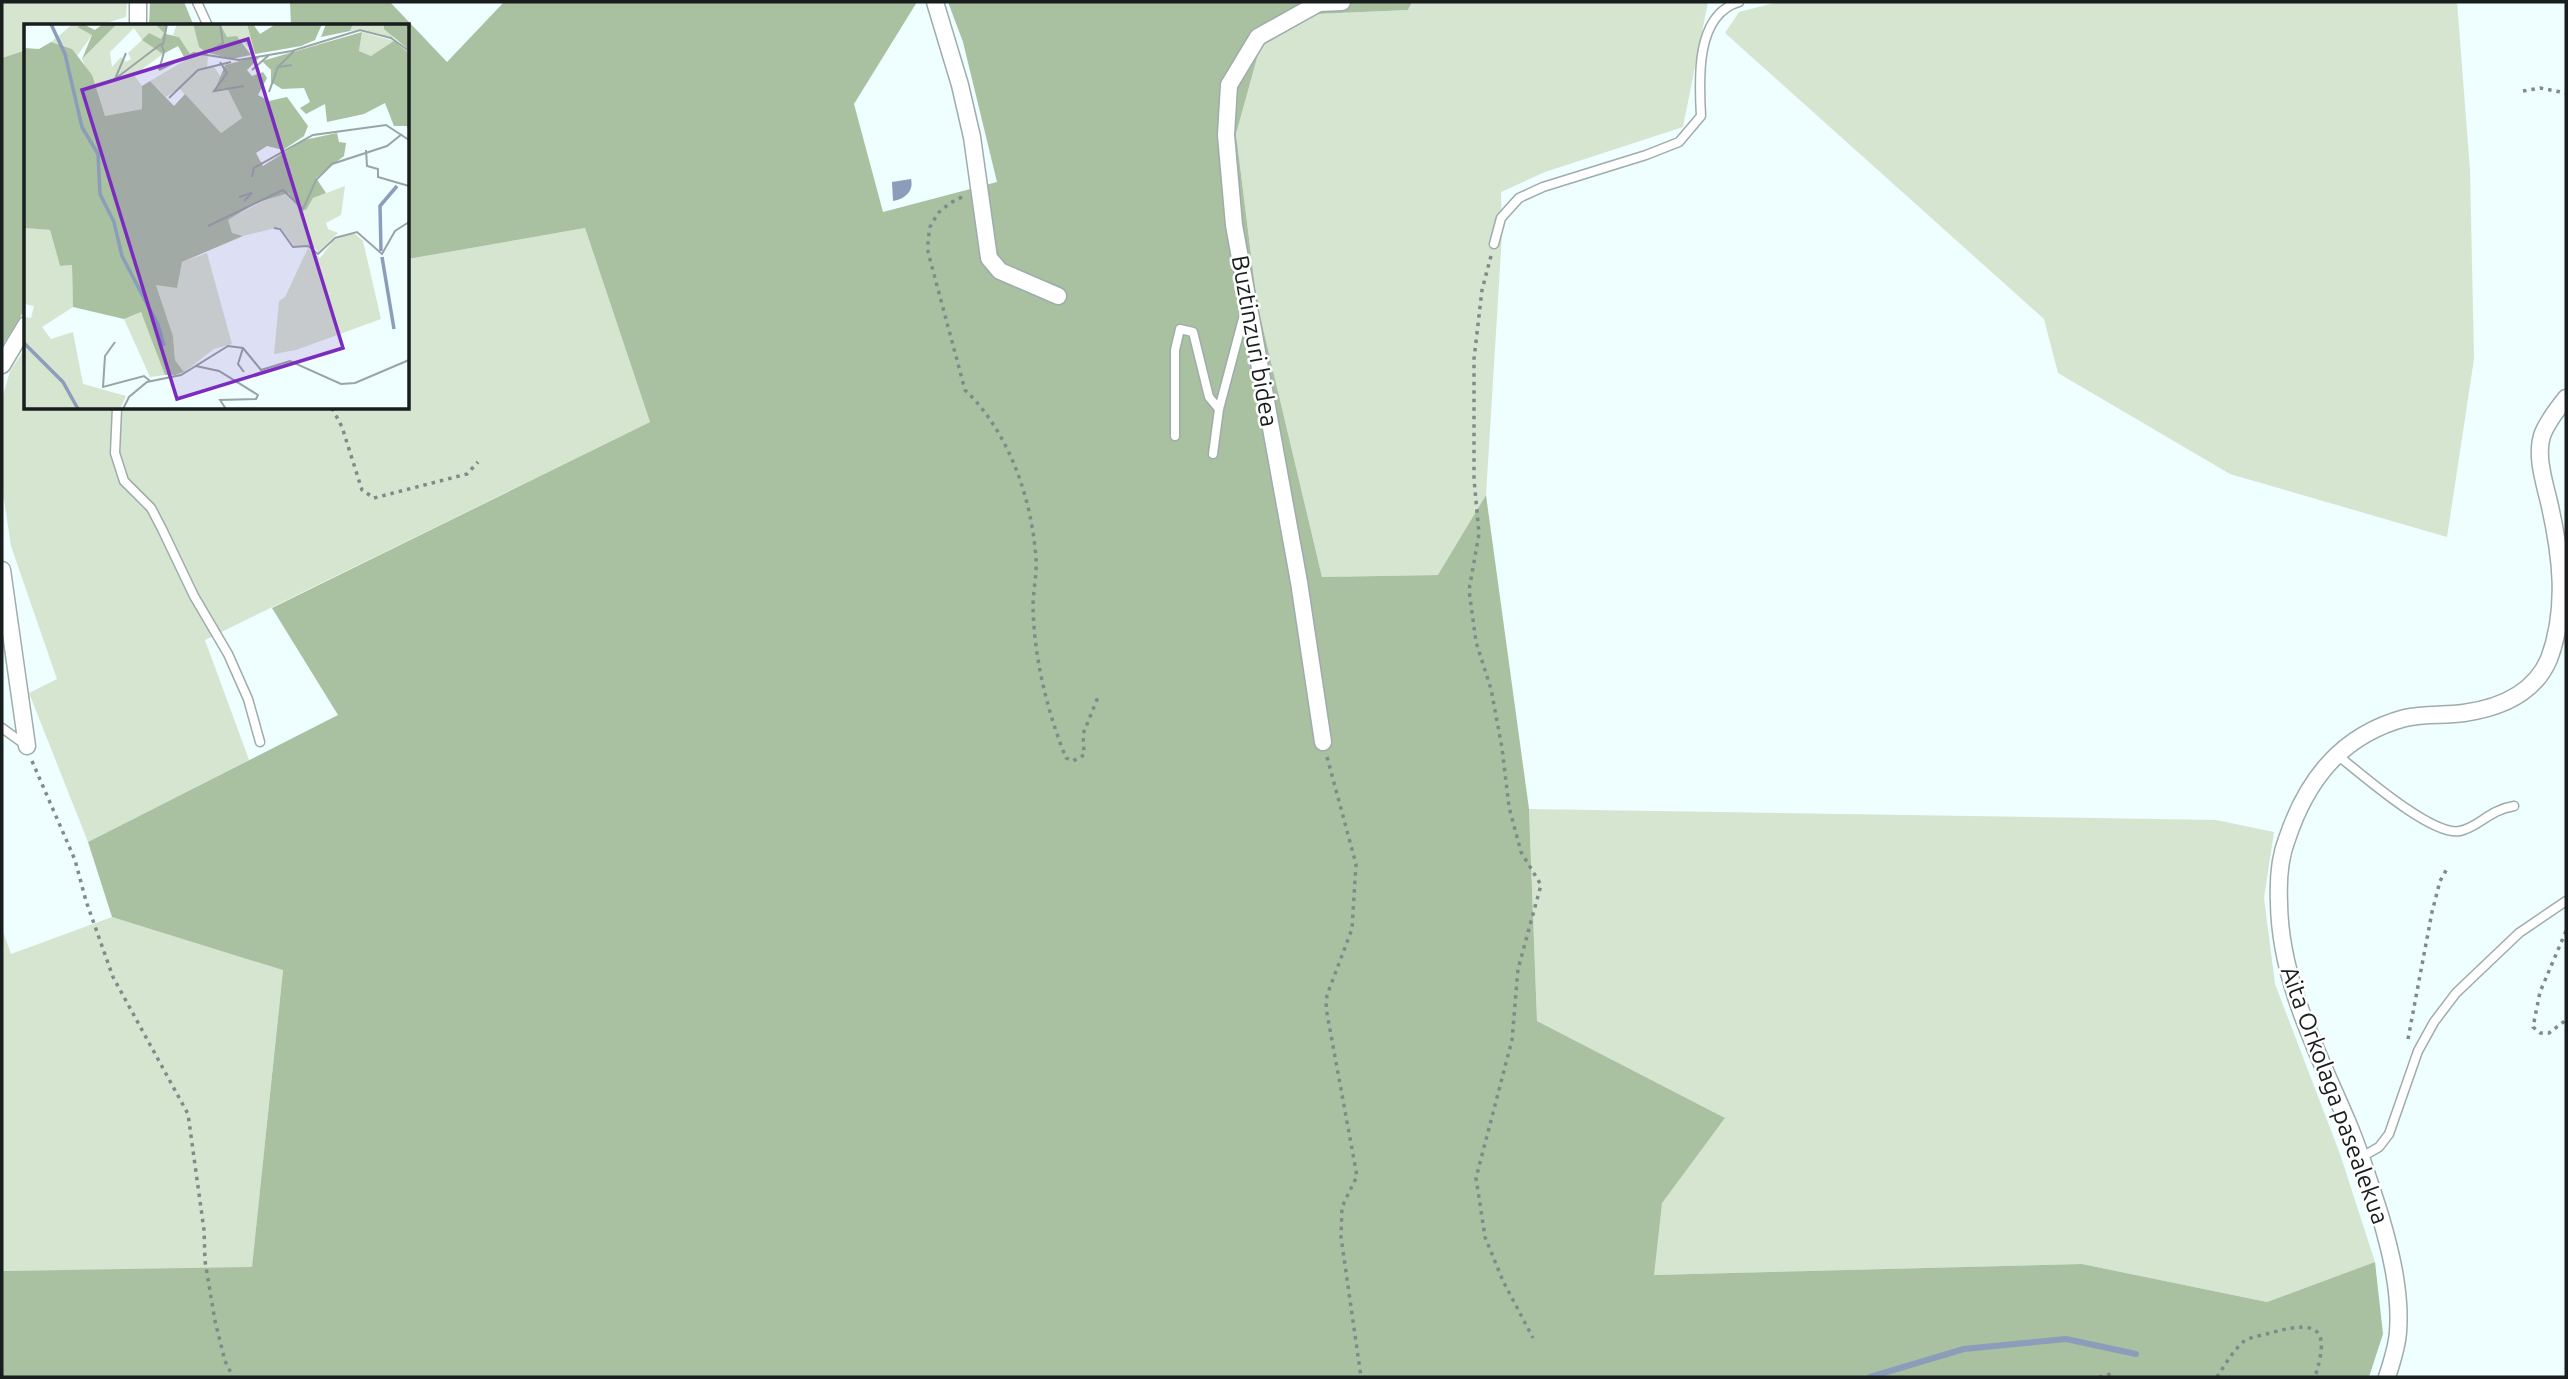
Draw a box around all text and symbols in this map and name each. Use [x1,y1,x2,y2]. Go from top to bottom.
inset map [24,24,410,410]
street label: Buztinzuri bidea [1227,253,1283,429]
street label: Aita Orkolaga pasealekua [2276,962,2394,1228]

